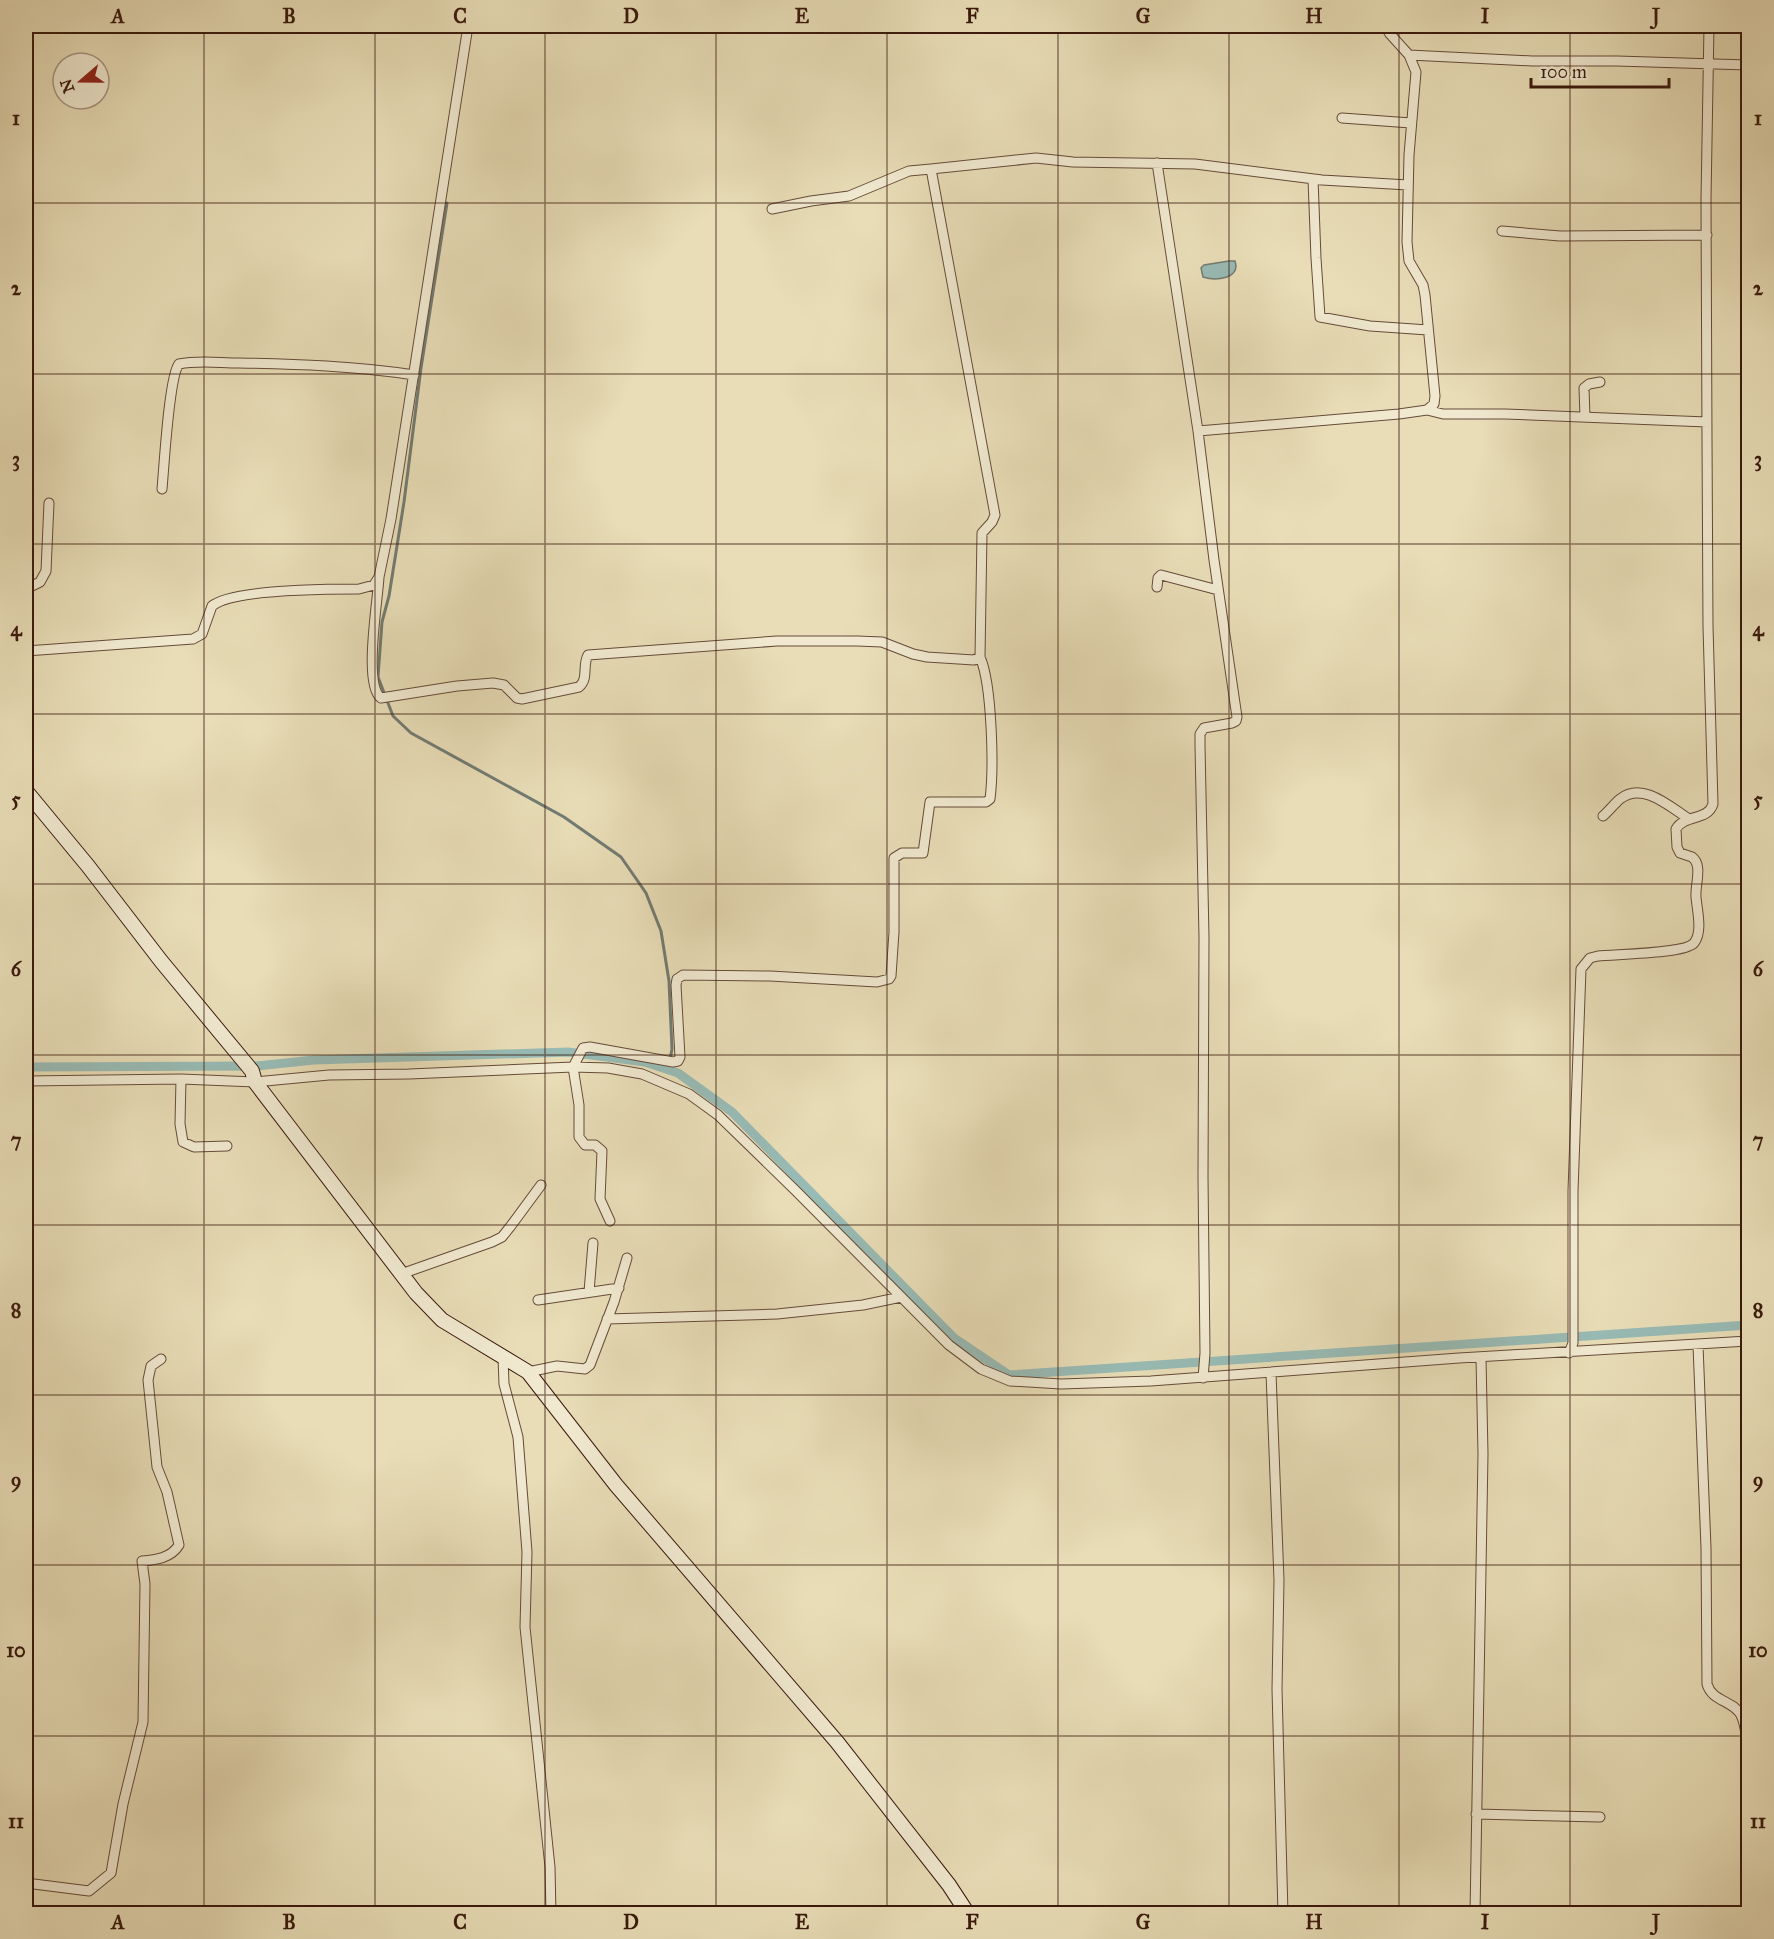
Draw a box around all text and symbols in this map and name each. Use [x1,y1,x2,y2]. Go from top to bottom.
text: A [109,4,125,28]
text: B [282,4,296,28]
text: C [453,4,467,28]
text: D [623,4,639,28]
text: E [795,4,810,28]
text: F [965,4,979,28]
text: G [1136,4,1151,28]
text: H [1305,4,1323,28]
text: I [1481,4,1490,28]
text: J [1649,4,1661,30]
north arrow [51,51,111,111]
scale bar [1531,51,1669,89]
text: 100 m [1540,61,1587,83]
text: N [56,76,79,96]
text: 1 [12,106,20,130]
text: 1 [1754,106,1762,130]
text: 2 [11,276,22,300]
text: 2 [1753,276,1764,300]
text: 3 [12,447,20,472]
text: 3 [1754,447,1762,472]
text: 4 [10,617,22,642]
text: 4 [1752,617,1764,642]
text: 5 [11,787,21,811]
text: 5 [1753,787,1763,811]
text: 6 [11,957,23,981]
text: 6 [1753,957,1765,981]
text: 7 [11,1128,22,1152]
text: 7 [1753,1128,1764,1152]
text: 8 [11,1298,21,1322]
text: 8 [1753,1298,1763,1322]
text: 9 [11,1468,21,1493]
text: 9 [1753,1468,1763,1493]
text: 10 [6,1638,26,1662]
text: 10 [1748,1638,1768,1662]
text: 11 [8,1809,24,1833]
text: 11 [1750,1809,1766,1833]
text: A [109,1910,125,1934]
text: B [282,1910,296,1934]
text: C [453,1910,467,1934]
text: D [623,1910,639,1934]
text: E [795,1910,810,1934]
text: F [965,1910,979,1934]
text: G [1136,1910,1151,1934]
text: H [1305,1910,1323,1934]
text: I [1481,1910,1490,1934]
text: J [1649,1910,1661,1936]

